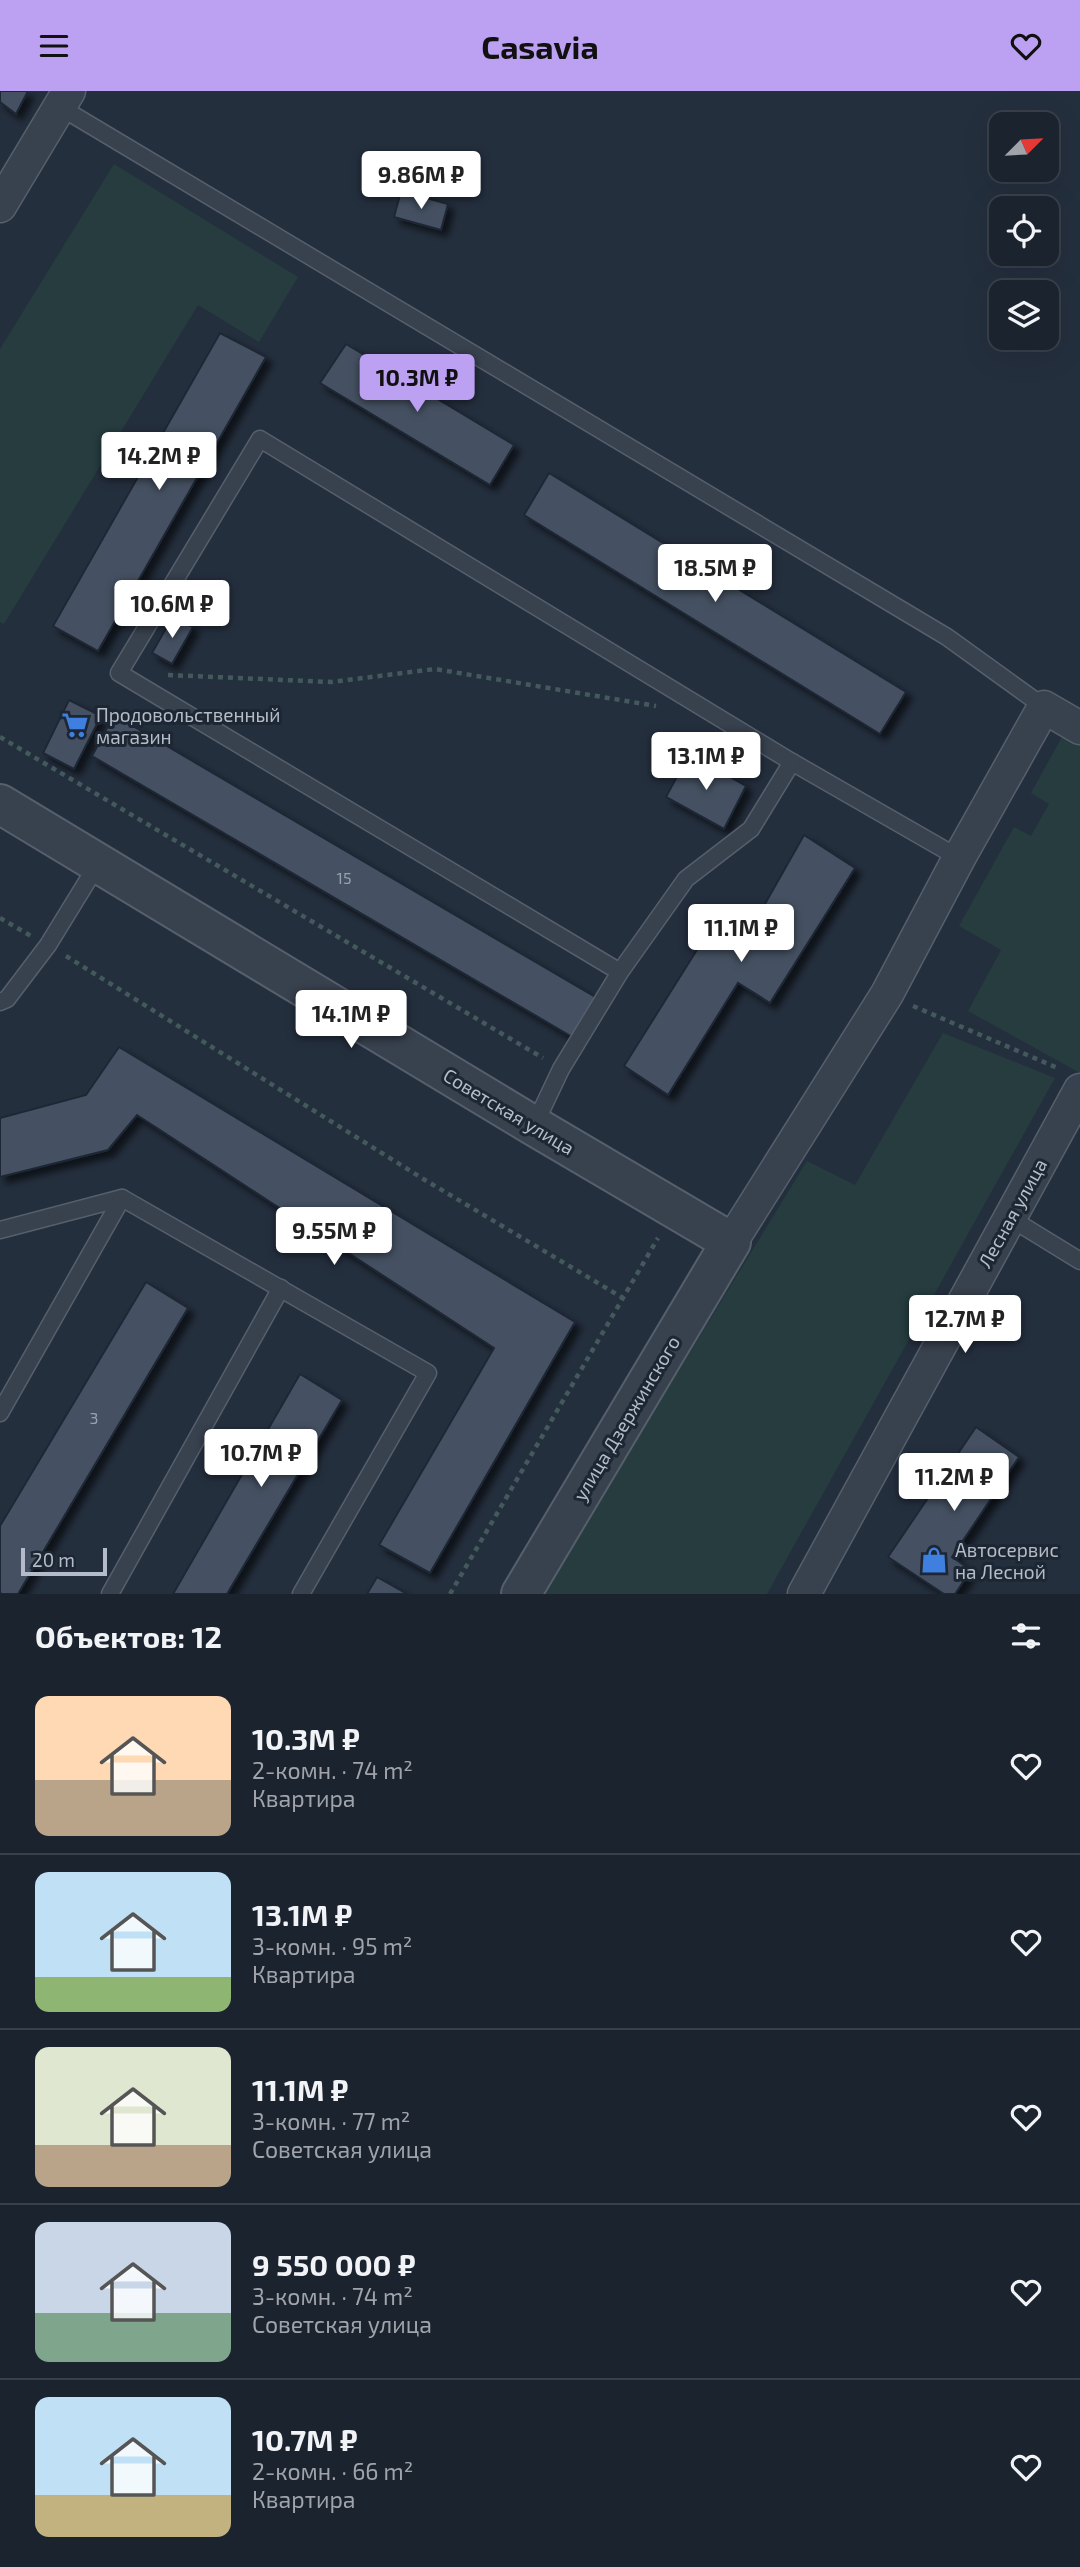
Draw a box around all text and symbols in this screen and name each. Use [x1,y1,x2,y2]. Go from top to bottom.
icon: menu [35,27,73,65]
text: Casavia [481,27,599,65]
icon: heart [1007,27,1045,65]
north arrow [989,112,1059,182]
map controls [989,112,1059,350]
pin: 9.86M ₽ [356,151,486,211]
text: 9.86M ₽ [378,160,464,188]
button: locate [989,196,1059,266]
button: layers [989,280,1059,350]
pin: 10.3M ₽ [352,355,482,414]
text: 10.3M ₽ [376,363,458,391]
pin: 14.2M ₽ [94,433,224,492]
text: 14.2M ₽ [117,441,201,469]
pin: 18.5M ₽ [650,545,780,604]
text: 18.5M ₽ [674,553,756,581]
pin: 10.6M ₽ [107,581,237,640]
text: 10.6M ₽ [130,589,214,617]
place label: Продовольственный магазин [96,703,280,748]
supermarket icon: Продовольственный магазин [60,710,90,740]
pin: 13.1M ₽ [641,733,771,792]
text: 13.1M ₽ [667,741,745,769]
house number: 15 [337,868,351,887]
pin: 11.1M ₽ [676,905,806,964]
text: 11.1M ₽ [704,913,778,941]
pin: 14.1M ₽ [286,991,416,1050]
text: 14.1M ₽ [312,999,390,1027]
street label: Советская улица [439,1063,579,1160]
street label: Лесная улица [973,1154,1052,1272]
pin: 9.55M ₽ [269,1207,399,1267]
text: 9.55M ₽ [292,1216,376,1244]
pin: 12.7M ₽ [900,1295,1030,1355]
text: 12.7M ₽ [925,1304,1005,1332]
street label: улица Дзержинского [568,1331,685,1505]
house number: 3 [90,1408,98,1427]
pin: 10.7M ₽ [196,1429,326,1489]
text: 10.7M ₽ [220,1438,302,1466]
pin: 11.2M ₽ [889,1453,1019,1513]
text: 11.2M ₽ [915,1462,993,1490]
place label: Автосервис на Лесной [955,1538,1059,1583]
scale bar [21,1545,107,1577]
shop icon: Автосервис на Лесной [919,1545,949,1575]
text: 20 m [32,1548,75,1571]
icon: filters [1007,1617,1045,1655]
text: Объектов: 12 [35,1618,222,1654]
text: 10.3M ₽ [252,1720,360,1756]
icon: home [91,1724,175,1808]
icon: heart [1007,1747,1045,1785]
text: 2-комн. · 74 m² [252,1756,413,1784]
text: Квартира [252,1784,356,1812]
text: 13.1M ₽ [252,1896,353,1932]
icon: home [91,1900,175,1984]
icon: heart [1007,1923,1045,1961]
text: 3-комн. · 95 m² [252,1932,412,1960]
text: Квартира [252,1960,356,1988]
text: 11.1M ₽ [252,2071,349,2107]
icon: home [91,2075,175,2159]
icon: heart [1007,2098,1045,2136]
text: 3-комн. · 77 m² [252,2107,410,2135]
text: Советская улица [252,2135,432,2163]
text: 9 550 000 ₽ [252,2246,416,2282]
icon: home [91,2250,175,2334]
icon: heart [1007,2273,1045,2311]
text: 3-комн. · 74 m² [252,2282,413,2310]
text: Советская улица [252,2310,432,2338]
text: 10.7M ₽ [252,2421,358,2457]
icon: home [91,2425,175,2509]
icon: heart [1007,2448,1045,2486]
text: 2-комн. · 66 m² [252,2457,413,2485]
text: Квартира [252,2485,356,2513]

